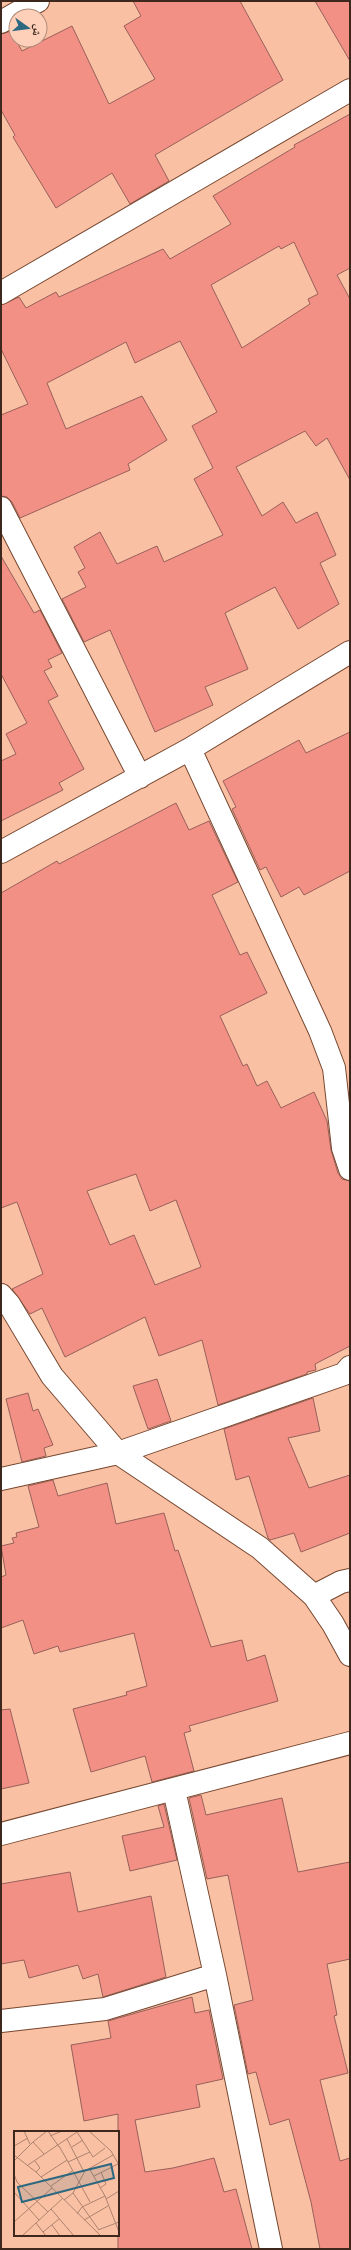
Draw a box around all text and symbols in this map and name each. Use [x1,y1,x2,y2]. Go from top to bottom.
north arrow [8,8,48,48]
text: ش [28,23,46,38]
inset map [14,2131,119,2236]

